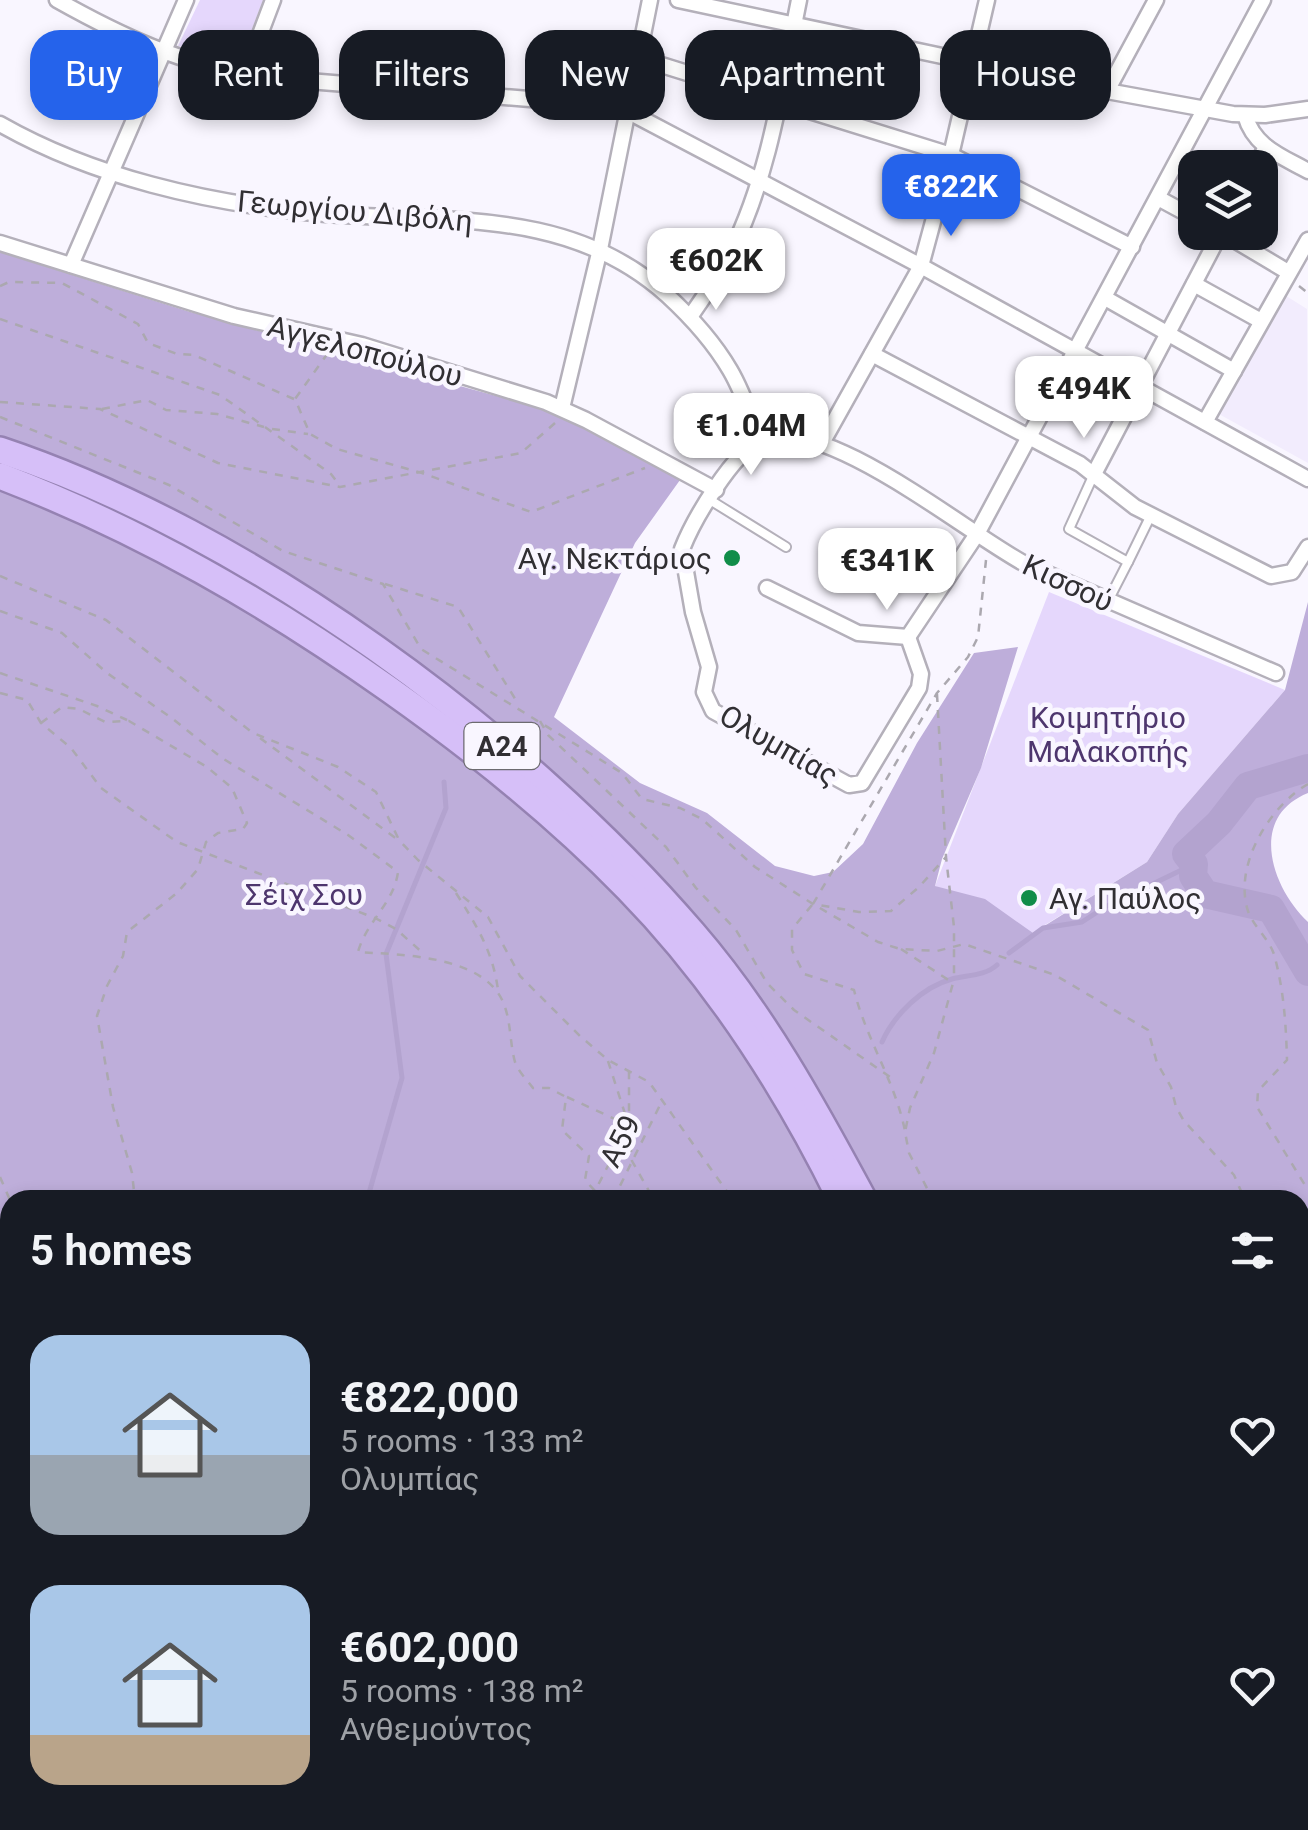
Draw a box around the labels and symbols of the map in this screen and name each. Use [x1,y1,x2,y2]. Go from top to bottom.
pin: €822K [881,154,1021,239]
street label: Γεωργίου Διβόλη [236,183,474,239]
pin: €602K [646,228,786,313]
street label: Αγγελοπούλου [264,308,466,394]
pin: €494K [1014,356,1154,441]
pin: €1.04M [670,393,832,478]
pin: €341K [817,528,957,613]
place label: Αγ. Νεκτάριος [518,541,712,576]
marker: Αγ. Νεκτάριος [721,547,743,569]
street label: Κισσού [1017,547,1119,619]
street label: Ολυμπίας [714,697,844,793]
park label: Κοιμητήριο Μαλακοπής [1027,700,1189,769]
road number: Α24 [464,723,540,769]
park label: Σέιχ Σου [245,877,363,912]
place label: Αγ. Παύλος [1049,881,1201,916]
marker: Αγ. Παύλος [1018,887,1040,909]
street label: Α59 [592,1109,648,1173]

